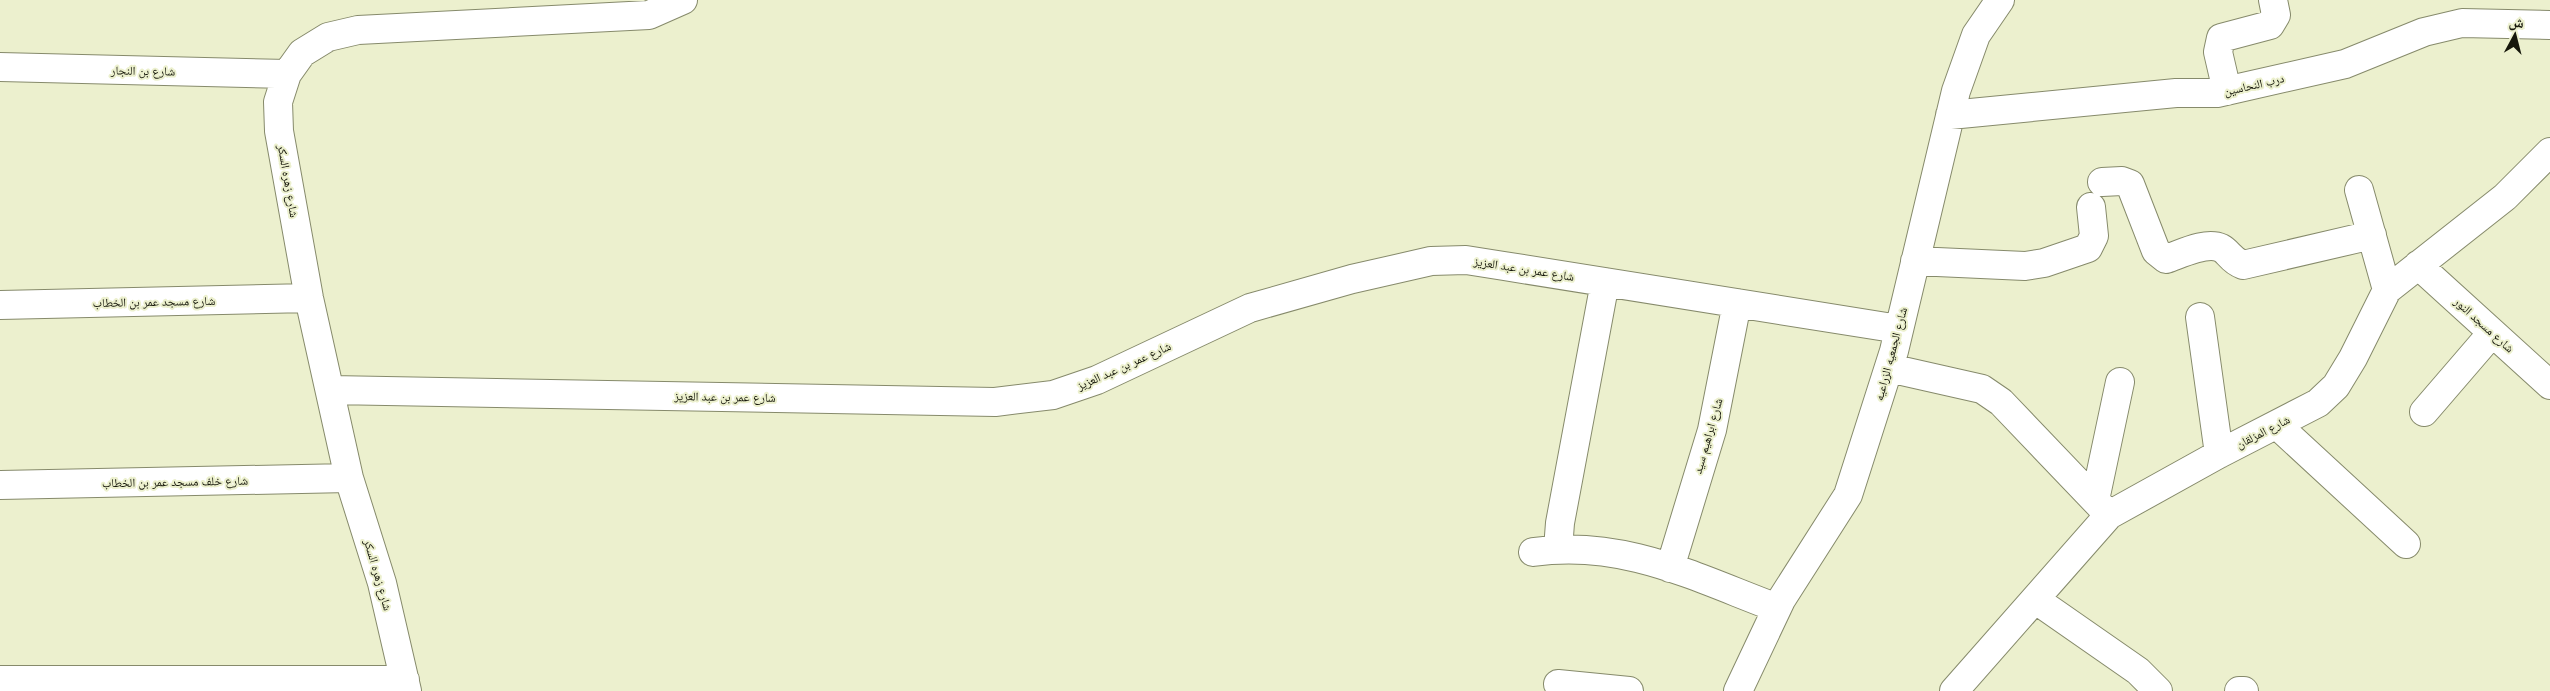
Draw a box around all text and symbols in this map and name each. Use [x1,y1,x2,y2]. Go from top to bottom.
north arrow [2490,10,2540,60]
text: ش [2508,12,2525,32]
street label: شارع بن النجار [110,62,175,80]
street label: درب النحاسين [2222,70,2286,99]
street label: شارع زهره السكر [274,142,302,219]
street label: شارع عمر بن عبد العزيز [1472,253,1575,285]
street label: شارع مسجد عمر بن الخطاب [93,293,215,311]
street label: شارع مسجد النور [2450,293,2518,356]
street label: شارع الجمعيه الزراعيه [1871,305,1911,402]
street label: شارع عمر بن عبد العزيز [1073,338,1174,394]
street label: شارع عمر بن عبد العزيز [673,388,776,406]
street label: شارع ابراهيم سيد [1690,396,1726,476]
street label: شارع المزلقان [2233,412,2293,452]
street label: شارع خلف مسجد عمر بن الخطاب [102,473,248,491]
street label: شارع زهره السكر [360,536,396,613]

